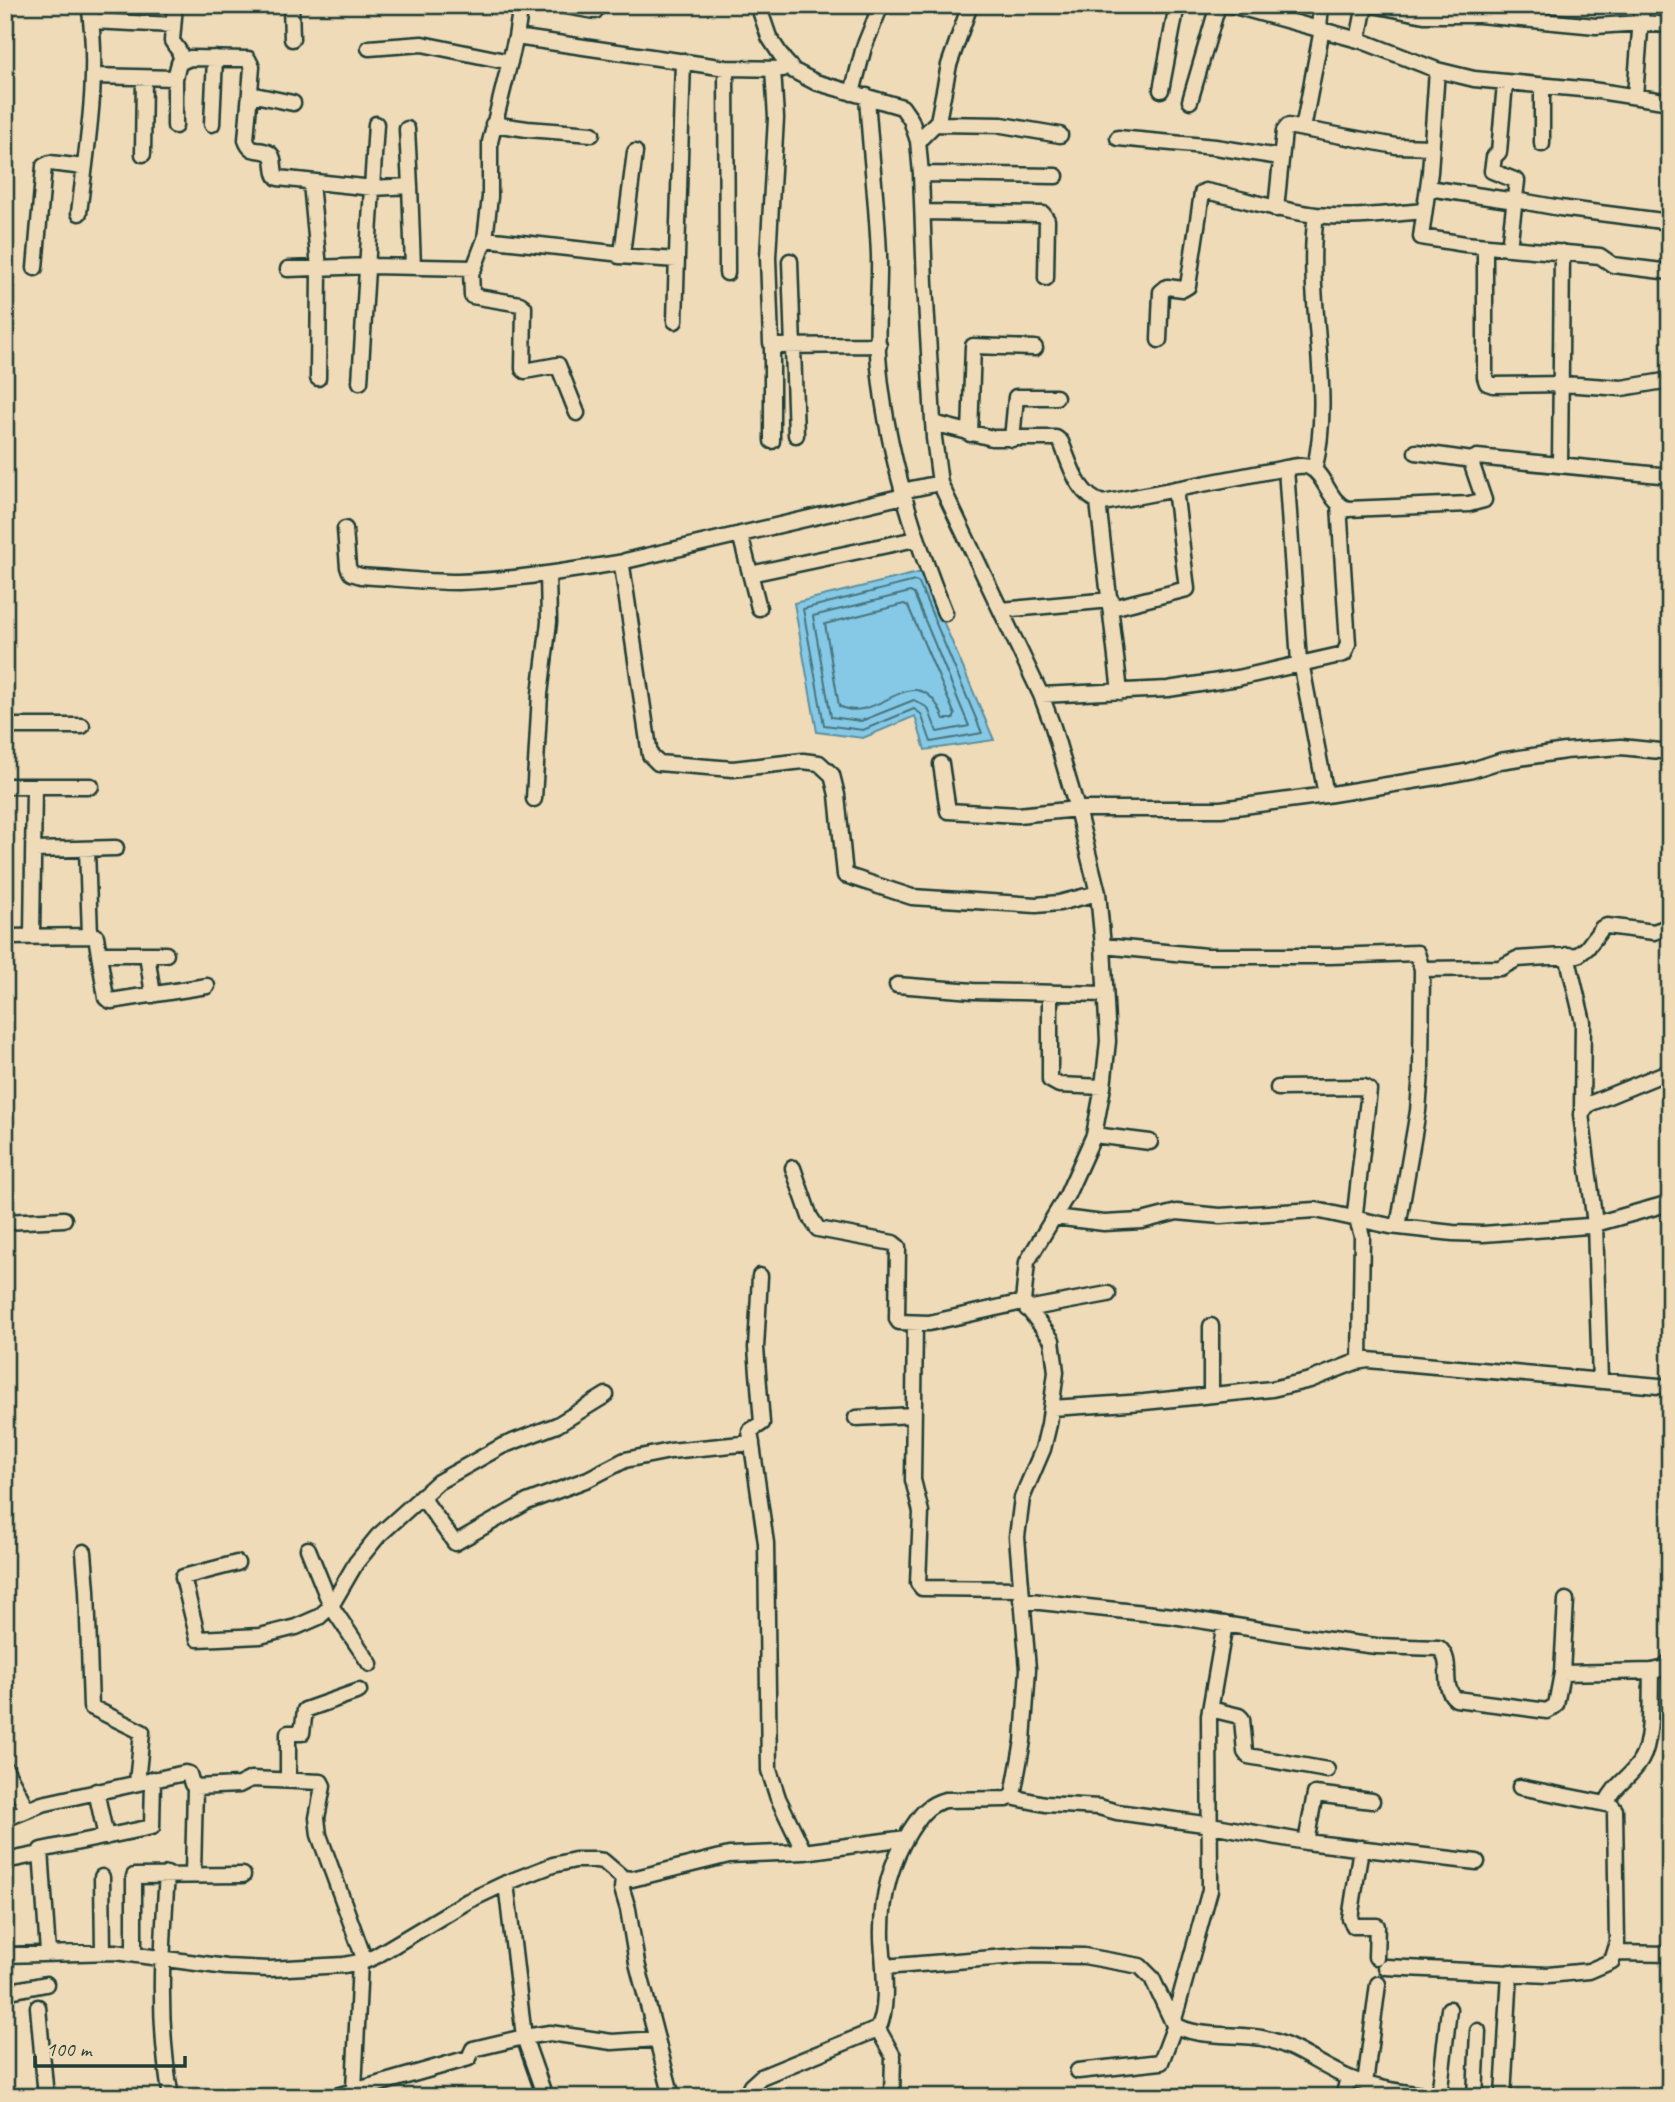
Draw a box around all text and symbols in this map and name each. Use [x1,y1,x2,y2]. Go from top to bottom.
scale bar [35,2025,186,2069]
text: 100 m [46,2036,93,2062]

